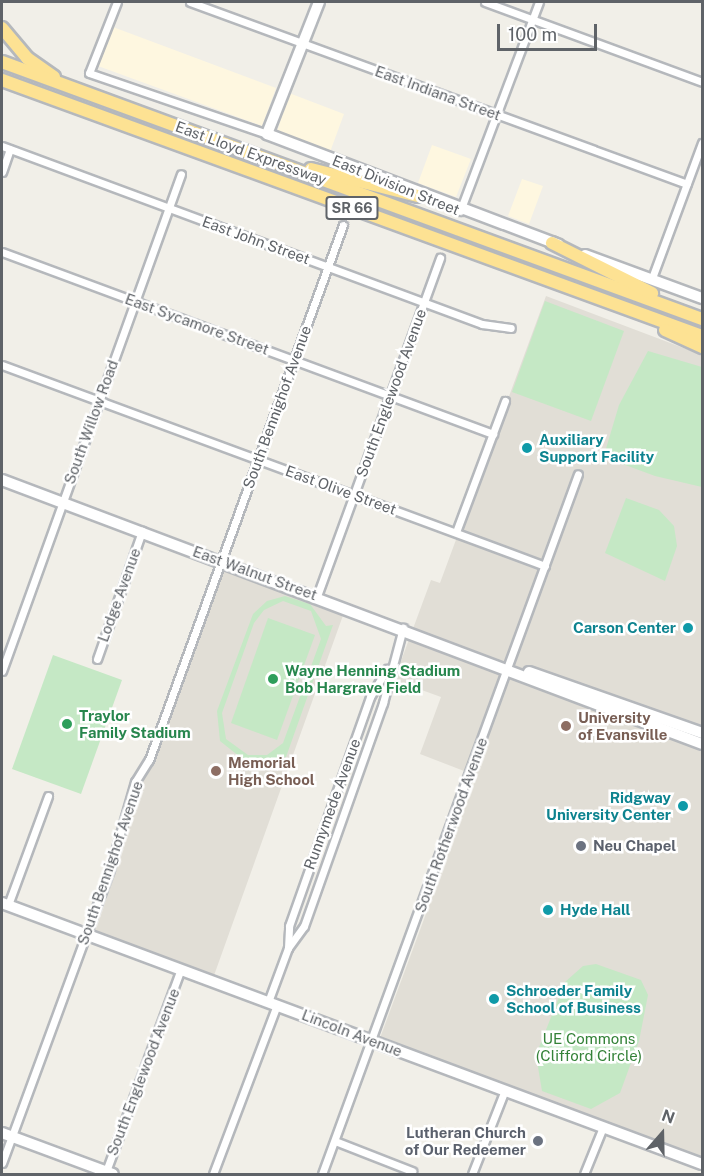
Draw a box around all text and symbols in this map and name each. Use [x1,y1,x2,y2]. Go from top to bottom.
scale bar [500,12,600,50]
text: 100 m [508,24,557,45]
street label: East Indiana Street [373,62,503,124]
street label: East Lloyd Expressway [173,117,329,189]
street label: East Division Street [330,151,462,219]
road number: SR 66 [325,197,379,219]
street label: East John Street [200,212,312,268]
street label: East Sycamore Street [123,290,271,358]
street label: South Englewood Avenue [352,306,430,480]
street label: South Bennighof Avenue [239,323,315,491]
street label: South Willow Road [60,357,122,487]
place label: Auxiliary Support Facility [539,430,654,465]
marker: Auxiliary Support Facility [520,441,534,455]
street label: East Olive Street [283,462,399,518]
street label: East Walnut Street [190,542,320,604]
street label: Lodge Avenue [94,546,144,644]
place label: Carson Center [573,619,676,637]
marker: Carson Center [681,621,695,635]
place label: Wayne Henning Stadium Bob Hargrave Field [285,661,460,696]
marker: Wayne Henning Stadium Bob Hargrave Field [266,672,280,686]
place label: Traylor Family Stadium [79,706,191,741]
place label: University of Evansville [578,708,667,743]
marker: Traylor Family Stadium [60,717,74,731]
marker: University of Evansville [559,719,573,733]
street label: South Rotherwood Avenue [411,735,491,915]
street label: Runnymede Avenue [300,736,364,872]
place label: Memorial High School [228,753,315,788]
marker: Memorial High School [209,764,223,778]
street label: South Bennighof Avenue [73,779,147,947]
place label: Ridgway University Center [546,788,671,823]
marker: Ridgway University Center [676,799,690,813]
place label: Neu Chapel [593,837,676,855]
marker: Neu Chapel [574,839,588,853]
place label: Hyde Hall [560,901,631,919]
marker: Hyde Hall [541,903,555,917]
place label: Schroeder Family School of Business [506,981,641,1016]
street label: South Englewood Avenue [103,986,183,1158]
marker: Schroeder Family School of Business [487,992,501,1006]
street label: Lincoln Avenue [299,1006,405,1060]
park label: UE Commons (Clifford Circle) [536,1029,642,1064]
north arrow [632,1104,692,1164]
text: N [659,1106,677,1128]
place label: Lutheran Church of Our Redeemer [405,1123,526,1158]
marker: Lutheran Church of Our Redeemer [531,1134,545,1148]

